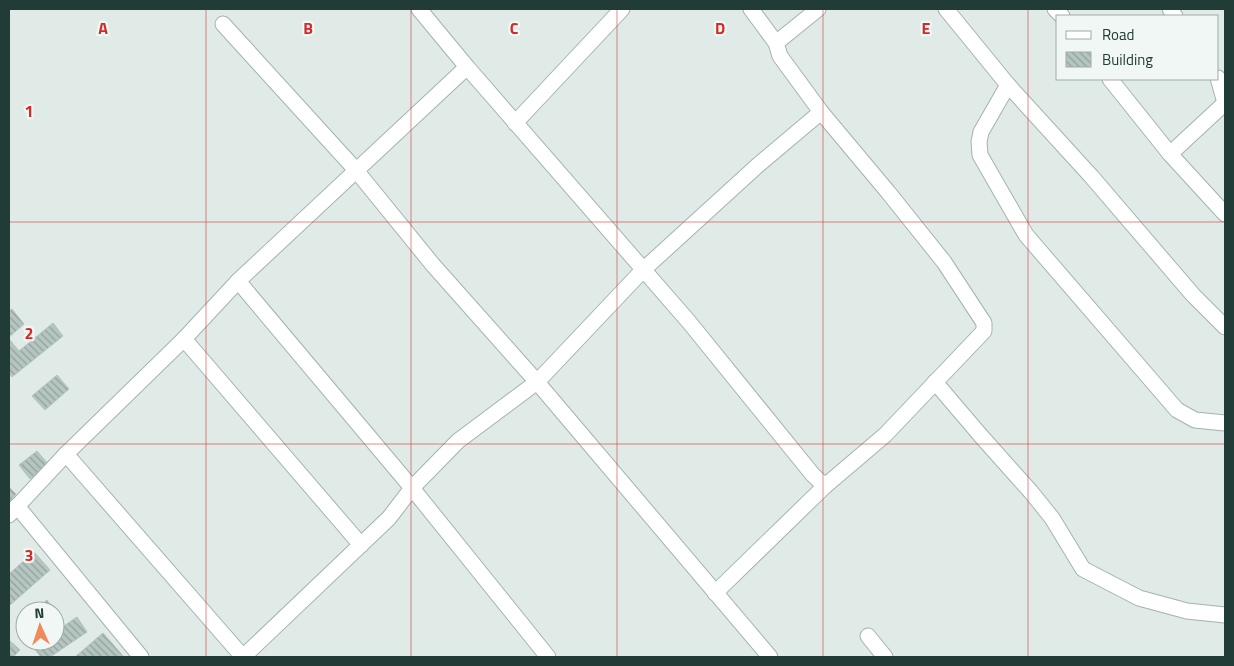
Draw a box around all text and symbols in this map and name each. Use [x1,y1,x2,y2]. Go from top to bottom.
legend [1056,15,1219,80]
text: A [98,16,108,40]
text: B [303,16,313,40]
text: C [510,16,519,40]
text: D [715,16,725,40]
text: E [922,16,931,40]
text: Road [1102,23,1134,46]
text: Building [1102,48,1153,71]
text: 1 [25,99,33,123]
text: 2 [25,321,33,345]
text: 3 [25,543,33,567]
north arrow [15,601,65,651]
text: N [34,602,45,623]

